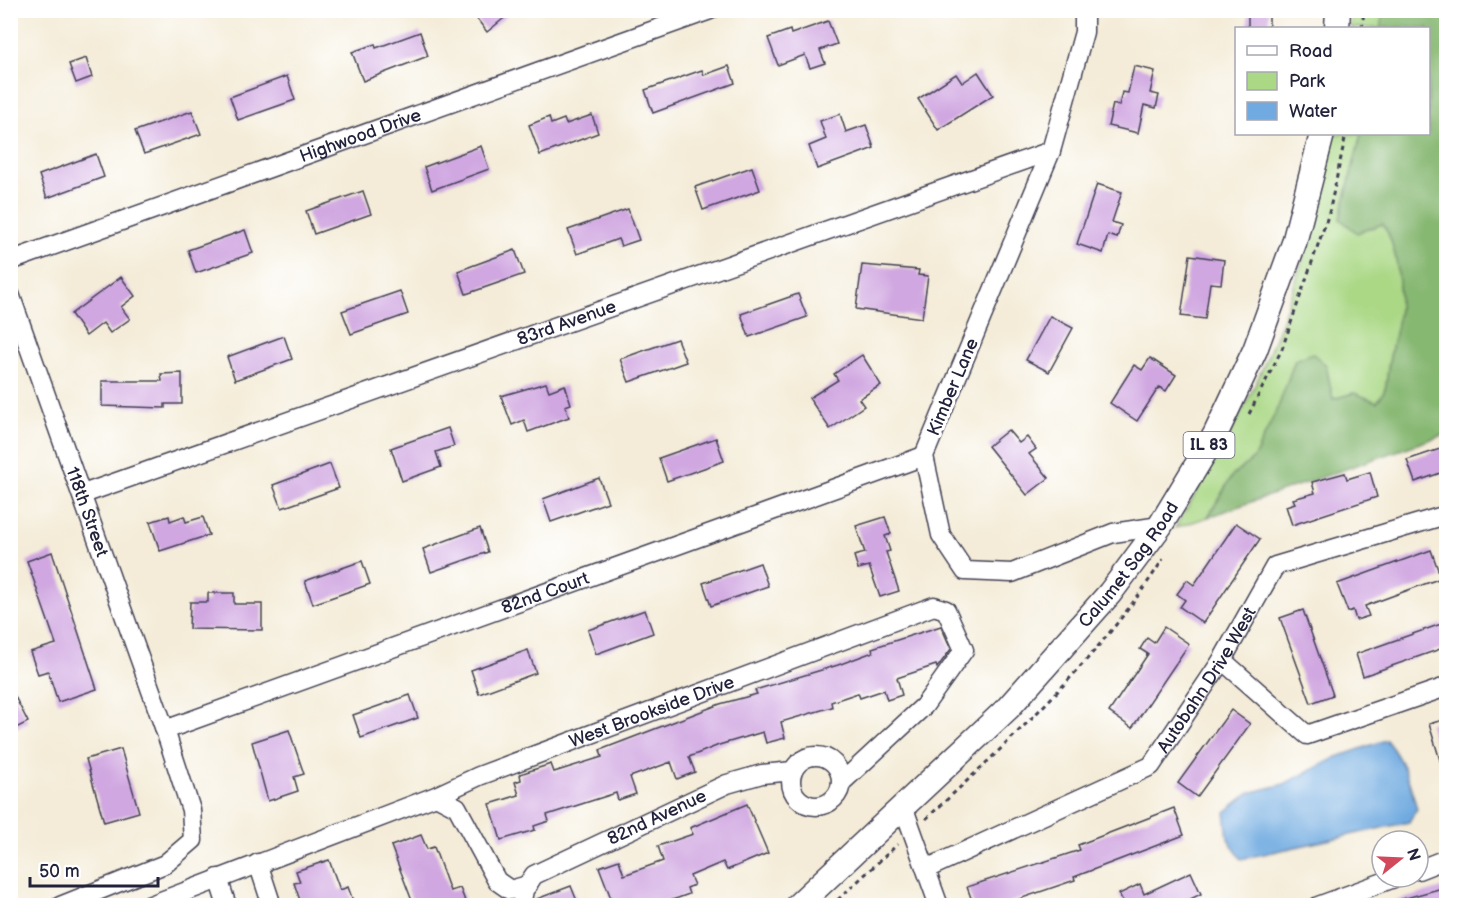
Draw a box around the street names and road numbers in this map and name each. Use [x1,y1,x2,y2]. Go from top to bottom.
street label: Highwood Drive [297,104,424,167]
street label: 83rd Avenue [514,295,619,350]
street label: Kimber Lane [923,335,983,439]
road number: IL 83 [1184,432,1234,458]
street label: 118th Street [62,464,113,560]
street label: Calumet Sag Road [1074,498,1183,632]
street label: 82nd Court [498,567,592,618]
street label: Autobahn Drive West [1152,603,1260,757]
street label: West Brookside Drive [566,671,737,752]
street label: 82nd Avenue [604,785,710,849]

